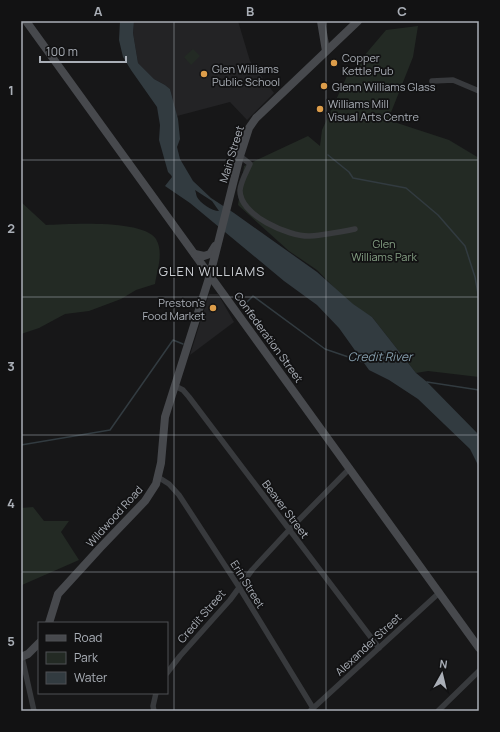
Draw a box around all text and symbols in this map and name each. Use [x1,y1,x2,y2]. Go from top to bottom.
text: A [94,2,103,20]
text: B [246,2,254,20]
text: C [397,2,407,20]
scale bar [40,38,126,64]
text: 100 m [46,43,78,60]
place label: Copper Kettle Pub [342,50,394,78]
marker: Copper Kettle Pub [329,58,339,68]
place label: Glen Williams Public School [212,61,280,89]
marker: Glen Williams Public School [199,69,209,79]
place label: Glenn Williams Glass [332,79,436,94]
text: 1 [8,81,14,99]
marker: Glenn Williams Glass [319,81,329,91]
place label: Williams Mill Visual Arts Centre [328,96,419,124]
marker: Williams Mill Visual Arts Centre [315,104,325,114]
street label: Main Street [215,124,247,184]
text: 2 [7,219,15,237]
park label: Glen Williams Park [351,236,417,264]
district label: GLEN WILLIAMS [159,262,265,280]
street label: Confederation Street [231,289,307,385]
place label: Preston's Food Market [142,295,205,323]
marker: Preston's Food Market [208,303,218,313]
water label: Credit River [348,348,414,365]
text: 3 [7,357,15,375]
street label: Beaver Street [259,477,313,541]
street label: Wildwood Road [82,482,146,550]
text: 4 [7,494,15,512]
street label: Erin Street [227,557,269,611]
street label: Credit Street [174,586,228,646]
street label: Alexander Street [332,609,404,679]
legend [38,622,168,694]
text: Road [74,629,102,646]
text: 5 [7,632,15,650]
text: Park [74,649,99,666]
north arrow [422,654,462,694]
text: N [439,656,449,672]
text: Water [74,669,108,686]

